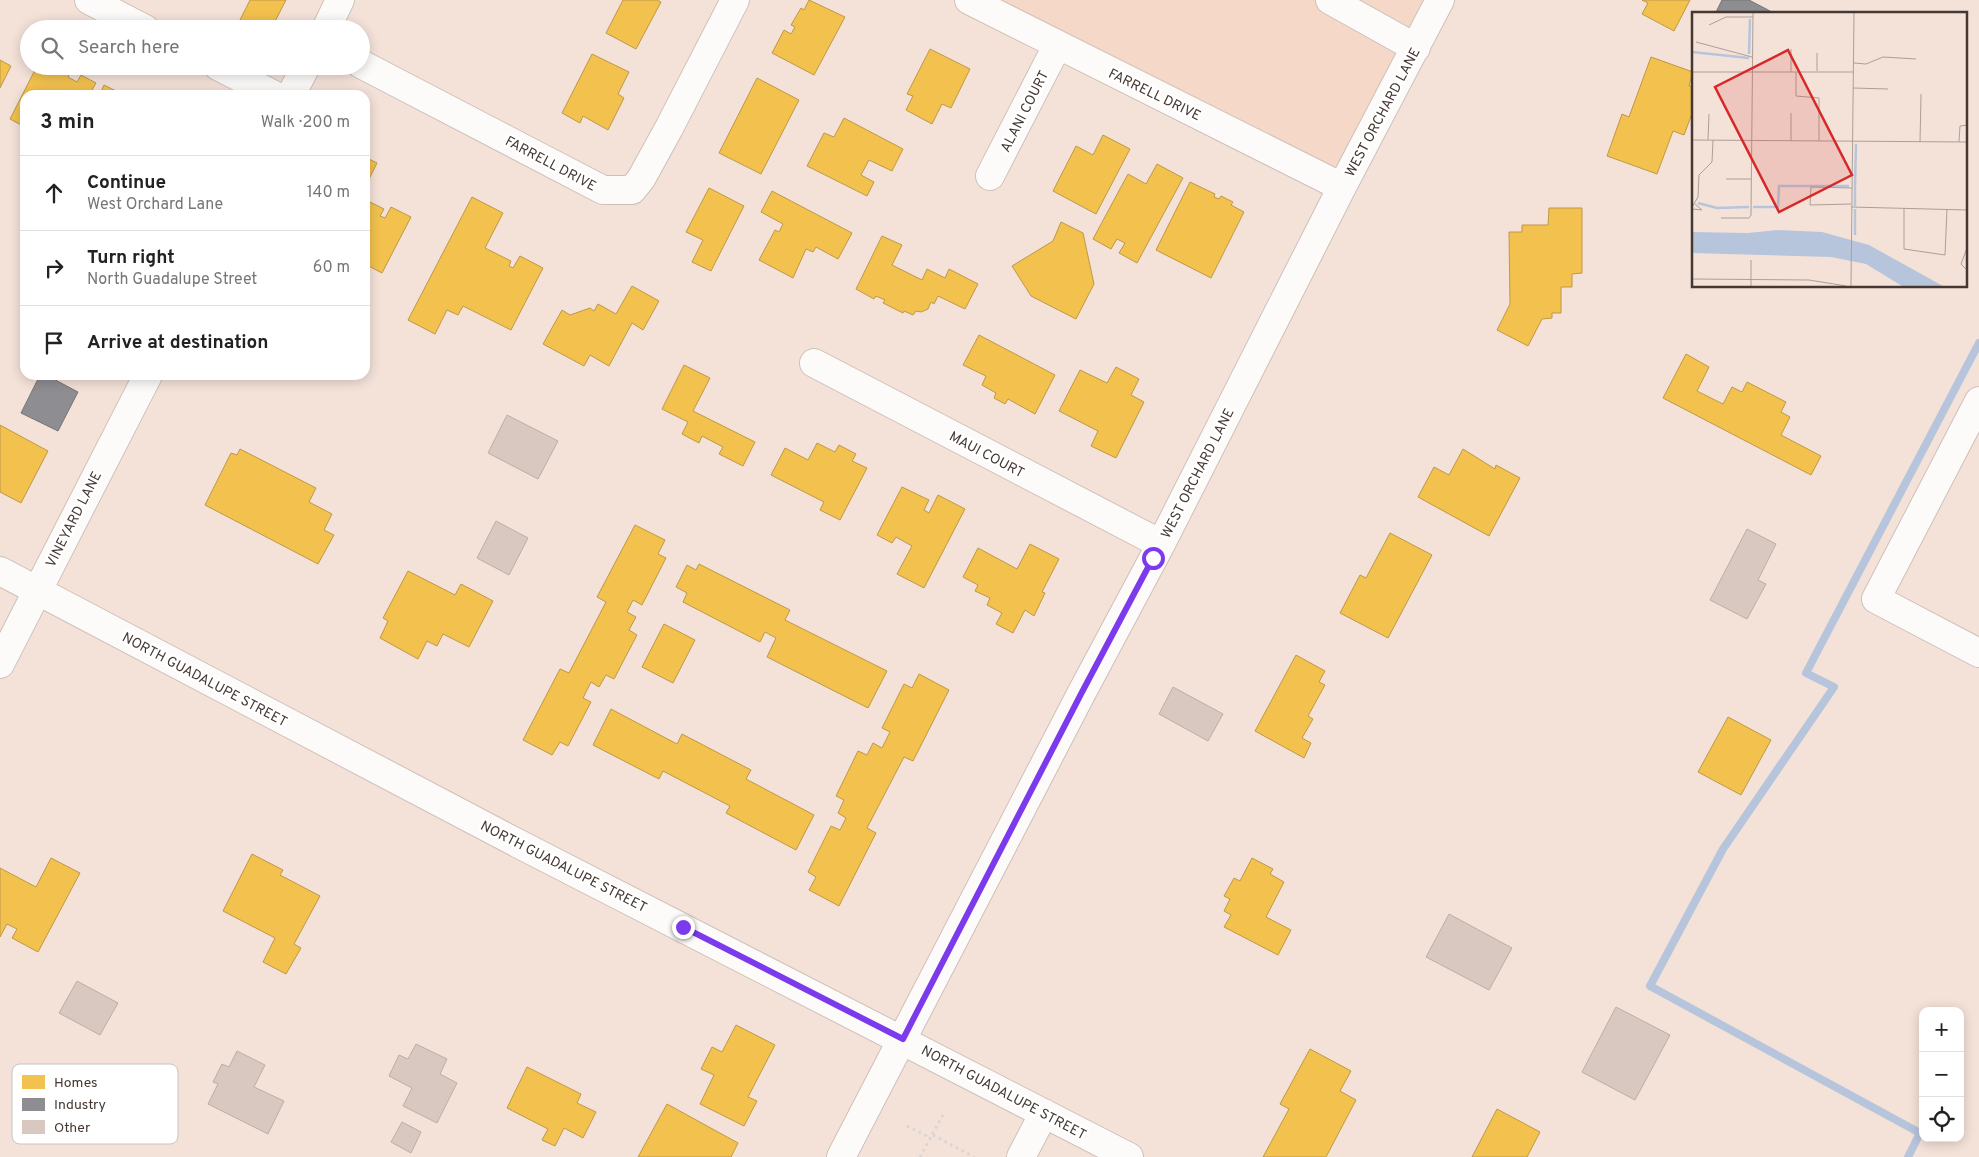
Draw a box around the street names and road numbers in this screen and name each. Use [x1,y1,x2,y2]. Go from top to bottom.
street label: WEST ORCHARD LANE [1342,45,1425,180]
street label: FARRELL DRIVE [1105,66,1203,125]
street label: ALANI COURT [997,68,1053,155]
street label: FARRELL DRIVE [502,133,599,195]
street label: WEST ORCHARD LANE [1158,406,1238,541]
street label: MAUI COURT [946,428,1027,482]
street label: VINEYARD LANE [43,469,106,571]
street label: NORTH GUADALUPE STREET [119,630,290,731]
street label: NORTH GUADALUPE STREET [477,818,649,917]
street label: NORTH GUADALUPE STREET [918,1043,1089,1144]

